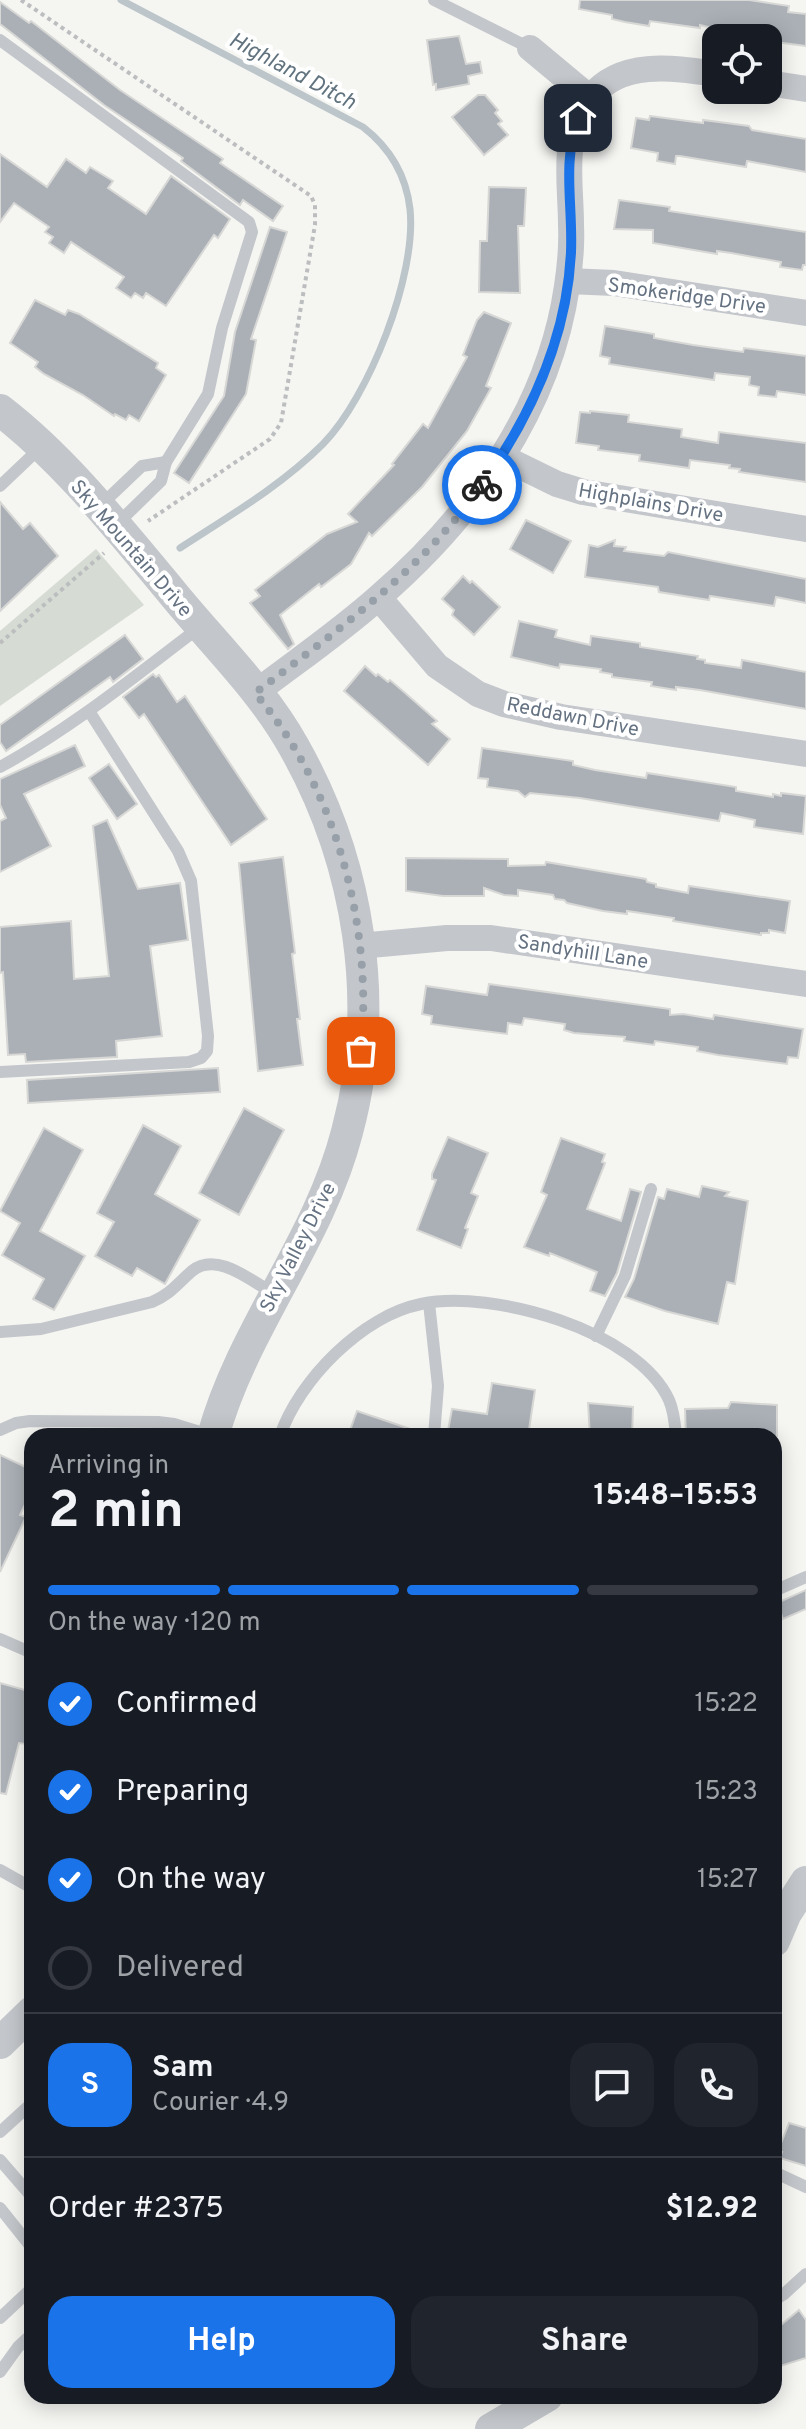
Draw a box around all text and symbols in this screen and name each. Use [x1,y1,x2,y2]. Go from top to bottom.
map controls [702,24,782,104]
button: locate [702,24,782,104]
water label: Highland Ditch [224,27,360,117]
pin [544,84,612,152]
icon: home [556,96,600,140]
street label: Smokeridge Drive [606,273,767,321]
courier [442,445,522,525]
icon: bike [460,463,504,507]
street label: Sky Mountain Drive [64,475,197,623]
street label: Highplains Drive [576,478,725,530]
street label: Reddawn Drive [504,692,641,744]
street label: Sandyhill Lane [515,930,650,976]
pin [327,1017,395,1085]
icon: bag [339,1029,383,1073]
street label: Sky Valley Drive [255,1179,343,1317]
text: Arriving in [48,1450,169,1483]
text: 15:48–15:53 [593,1478,758,1515]
text: 2 min [48,1480,184,1546]
text: On the way · 120 m [48,1607,261,1640]
icon: check [48,1682,92,1726]
text: Confirmed [116,1686,258,1723]
text: 15:22 [694,1688,758,1721]
icon: check [48,1770,92,1814]
text: Preparing [116,1774,249,1811]
text: 15:23 [695,1776,758,1809]
icon: check [48,1858,92,1902]
text: On the way [116,1862,266,1899]
text: 15:27 [697,1864,758,1897]
text: Delivered [116,1950,244,1987]
button: chat [570,2043,654,2127]
button: phone [674,2043,758,2127]
text: Sam [152,2050,214,2087]
text: S [81,2067,99,2104]
text: Courier · 4.9 [152,2087,289,2120]
text: Order #2375 [48,2191,224,2228]
text: $12.92 [665,2191,758,2228]
button: Help [48,2296,395,2388]
button: Share [411,2296,758,2388]

